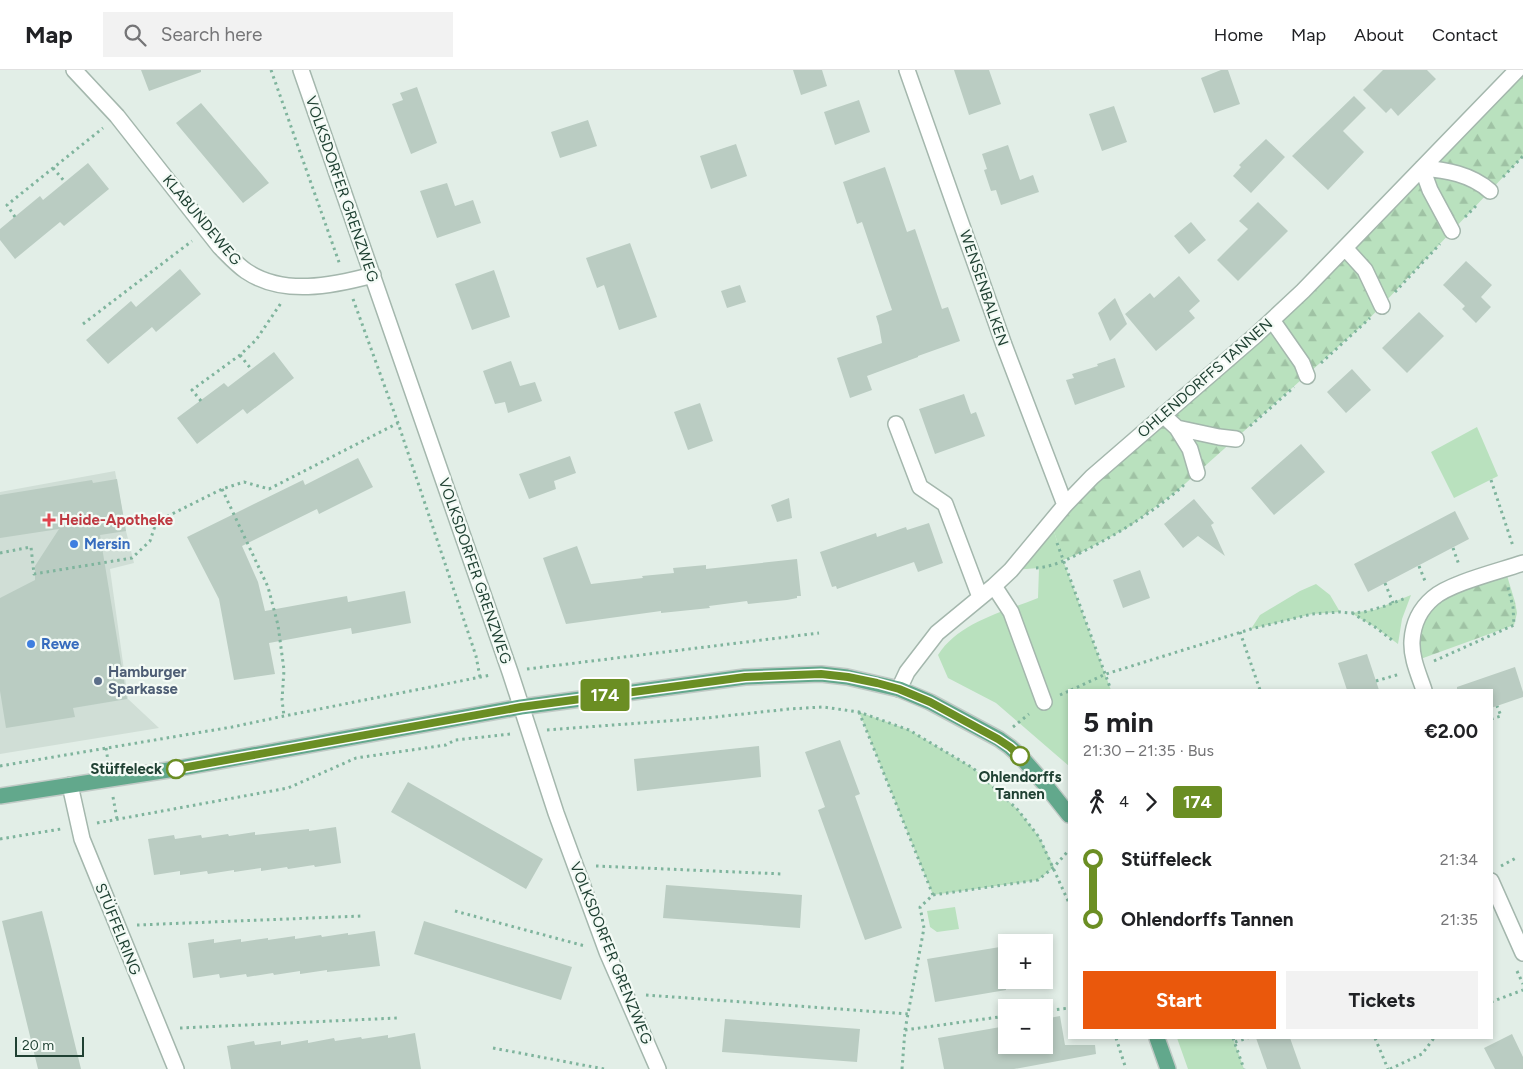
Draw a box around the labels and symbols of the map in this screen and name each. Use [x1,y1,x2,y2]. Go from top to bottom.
street label: VOLKSDORFER GRENZWEG [302,94,382,284]
street label: KLABUNDEWEG [159,171,245,269]
street label: WENSENBALKEN [956,228,1012,348]
street label: OHLENDORFFS TANNEN [1134,314,1276,442]
street label: VOLKSDORFER GRENZWEG [435,476,515,666]
place label: Heide-Apotheke [59,511,174,529]
marker: Heide-Apotheke [43,514,55,526]
place label: Mersin [84,535,130,553]
marker: Mersin [68,538,80,550]
place label: Rewe [41,635,80,653]
marker: Rewe [25,638,37,650]
place label: Hamburger Sparkasse [108,663,187,698]
marker: Hamburger Sparkasse [92,675,104,687]
line badge: 174 [576,679,634,711]
marker: Ohlendorffs Tannen [1010,746,1030,766]
marker: Stüffeleck [166,759,186,779]
place label: Stüffeleck [90,760,162,778]
place label: Ohlendorffs Tannen [979,768,1061,803]
street label: VOLKSDORFER GRENZWEG [566,859,656,1047]
street label: STÜFFELRING [91,880,145,978]
scale bar [15,1034,84,1057]

